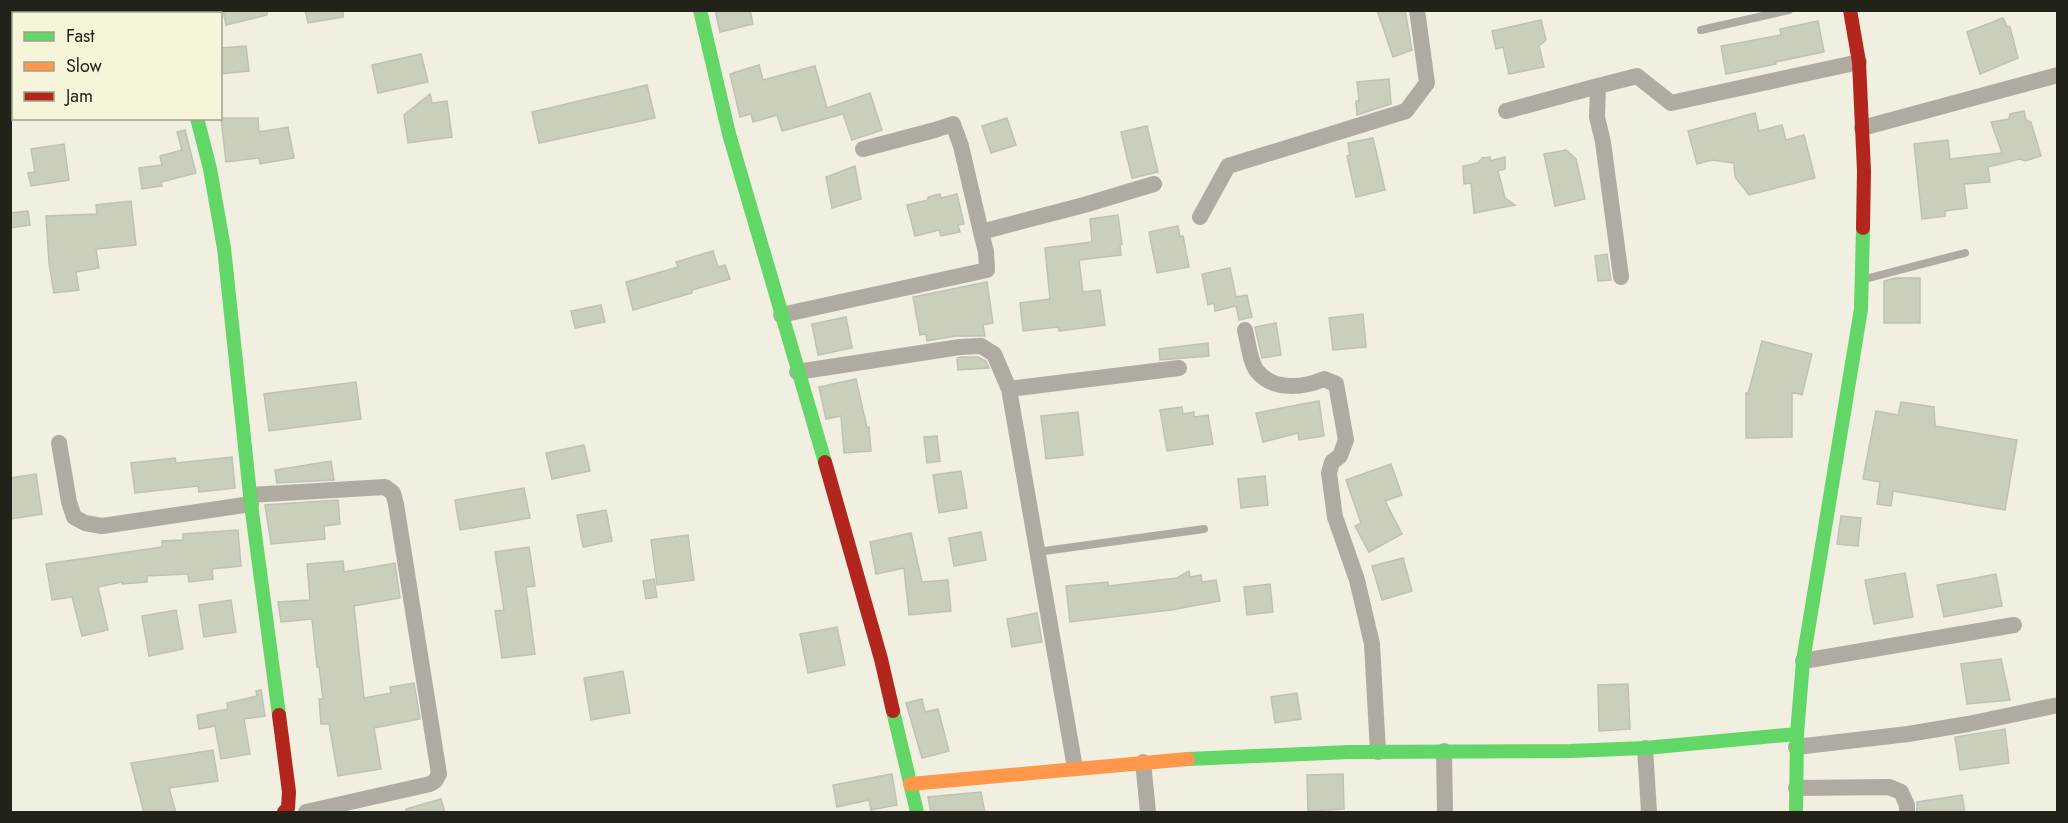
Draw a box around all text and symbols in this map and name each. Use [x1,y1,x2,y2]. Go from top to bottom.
legend [12,12,222,120]
text: Fast [66,23,95,49]
text: Slow [66,53,103,79]
text: Jam [64,83,93,109]

